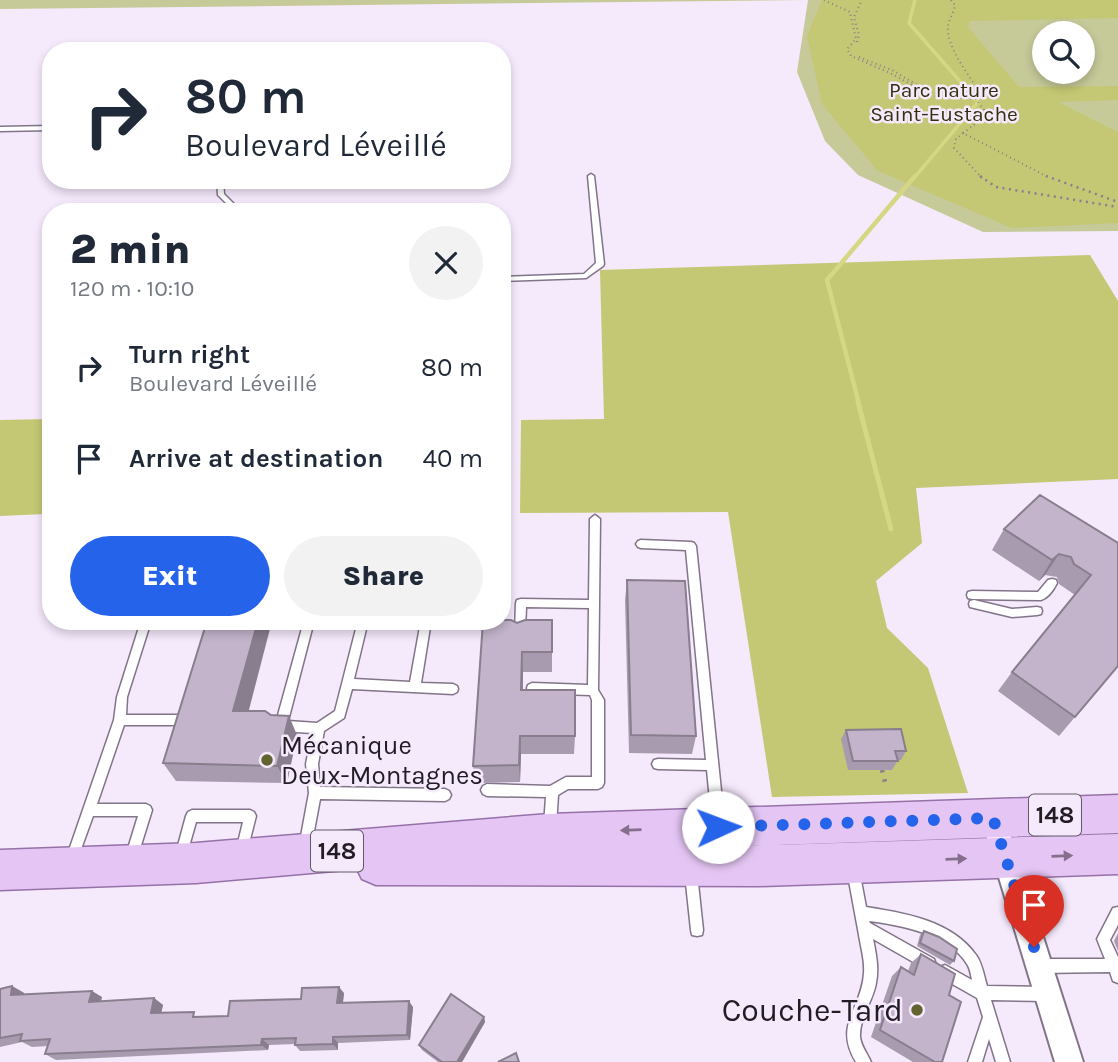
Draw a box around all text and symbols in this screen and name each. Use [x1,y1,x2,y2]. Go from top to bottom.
map controls [1032,21,1095,84]
button: search [1032,21,1095,84]
text: 80 m [185,68,307,125]
icon: right [70,70,161,161]
park label: Parc nature Saint-Eustache [870,78,1018,126]
text: Boulevard Léveillé [185,127,447,164]
text: 2 min [70,224,190,274]
button: close [409,226,483,300]
text: 120 m · 10:10 [70,275,194,302]
text: Turn right [129,339,250,370]
icon: right [70,349,108,387]
text: 80 m [421,352,483,383]
text: Boulevard Léveillé [129,370,317,397]
icon: arrive [70,440,108,478]
text: Arrive at destination [129,443,383,474]
text: 40 m [423,443,483,474]
button: Exit [70,536,270,616]
button: Share [284,536,483,616]
place label: Mécanique Deux-Montagnes [281,730,483,791]
marker: Mécanique Deux-Montagnes [259,752,275,768]
position arrow [681,790,755,864]
road number: 148 [1029,794,1081,836]
one-way arrow [620,824,642,836]
road number: 148 [311,830,363,872]
one-way arrow [1051,850,1073,862]
one-way arrow [946,853,968,865]
pin [1004,875,1064,947]
icon: arrive [1015,886,1053,924]
place label: Couche-Tard [722,992,903,1029]
marker: Couche-Tard [909,1002,925,1018]

